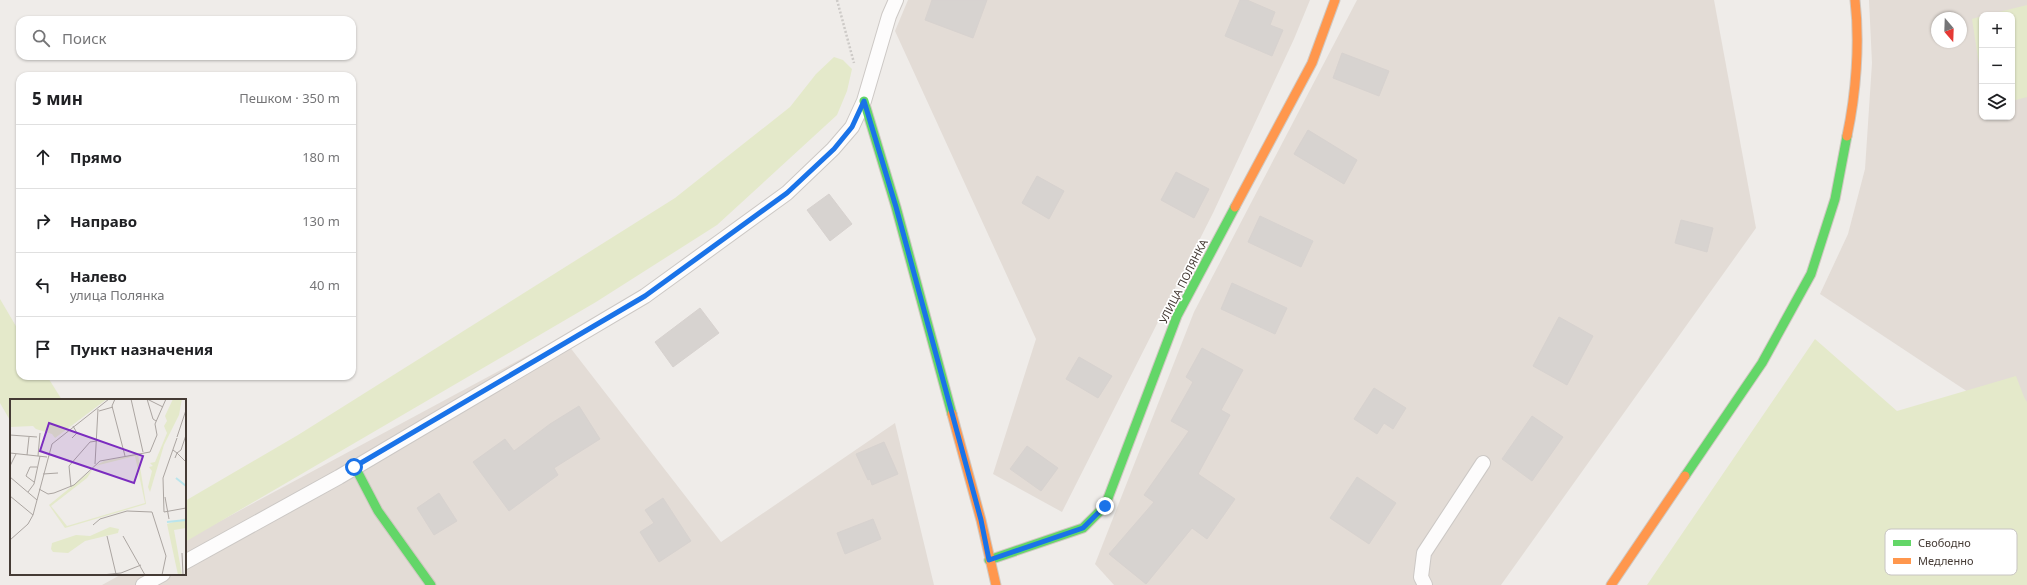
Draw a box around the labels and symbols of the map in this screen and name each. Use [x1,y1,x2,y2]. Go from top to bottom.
north arrow [1931,12,1967,48]
street label: УЛИЦА ПОЛЯНКА [1155,235,1211,326]
inset map [10,399,186,575]
route start [345,458,363,476]
route end [1096,497,1114,515]
legend [1885,529,2017,575]
text: Свободно [1918,535,1971,550]
text: Медленно [1918,553,1973,568]

